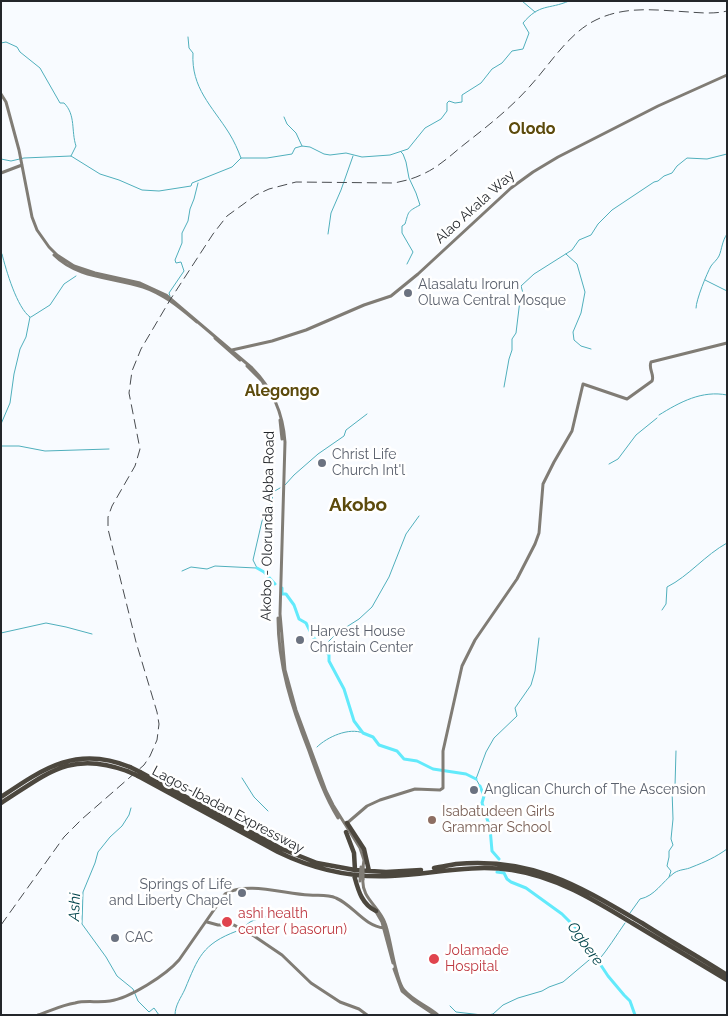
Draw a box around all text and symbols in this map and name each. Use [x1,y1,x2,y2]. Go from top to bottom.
district label: Olodo [509,119,555,139]
street label: Alao Akala Way [432,167,518,247]
place label: Alasalatu Irorun Oluwa Central Mosque [418,277,566,310]
marker: Alasalatu Irorun Oluwa Central Mosque [402,287,414,299]
district label: Alegongo [245,381,319,401]
street label: Akobo - Olorunda Abba Road [258,431,278,621]
place label: Christ Life Church Int'l [332,447,405,480]
marker: Christ Life Church Int'l [316,457,328,469]
district label: Akobo [329,494,387,516]
place label: Harvest House Christain Center [310,624,413,656]
marker: Harvest House Christain Center [294,634,306,646]
street label: Lagos-Ibadan Expressway [149,763,307,857]
place label: Anglican Church of The Ascension [484,782,706,798]
marker: Anglican Church of The Ascension [468,784,480,796]
place label: Isabatudeen Girls Grammar School [442,804,554,836]
marker: Isabatudeen Girls Grammar School [426,814,438,826]
place label: Springs of Life and Liberty Chapel [109,877,232,910]
marker: Springs of Life and Liberty Chapel [236,887,248,899]
water label: Ashi [66,893,84,921]
place label: ashi health center ( basorun) [238,906,347,939]
marker: ashi health center ( basorun) [220,915,234,929]
water label: Ogbere [563,919,607,969]
place label: CAC [125,930,153,946]
marker: CAC [109,932,121,944]
place label: Jolamade Hospital [445,943,509,976]
marker: Jolamade Hospital [427,952,441,966]

